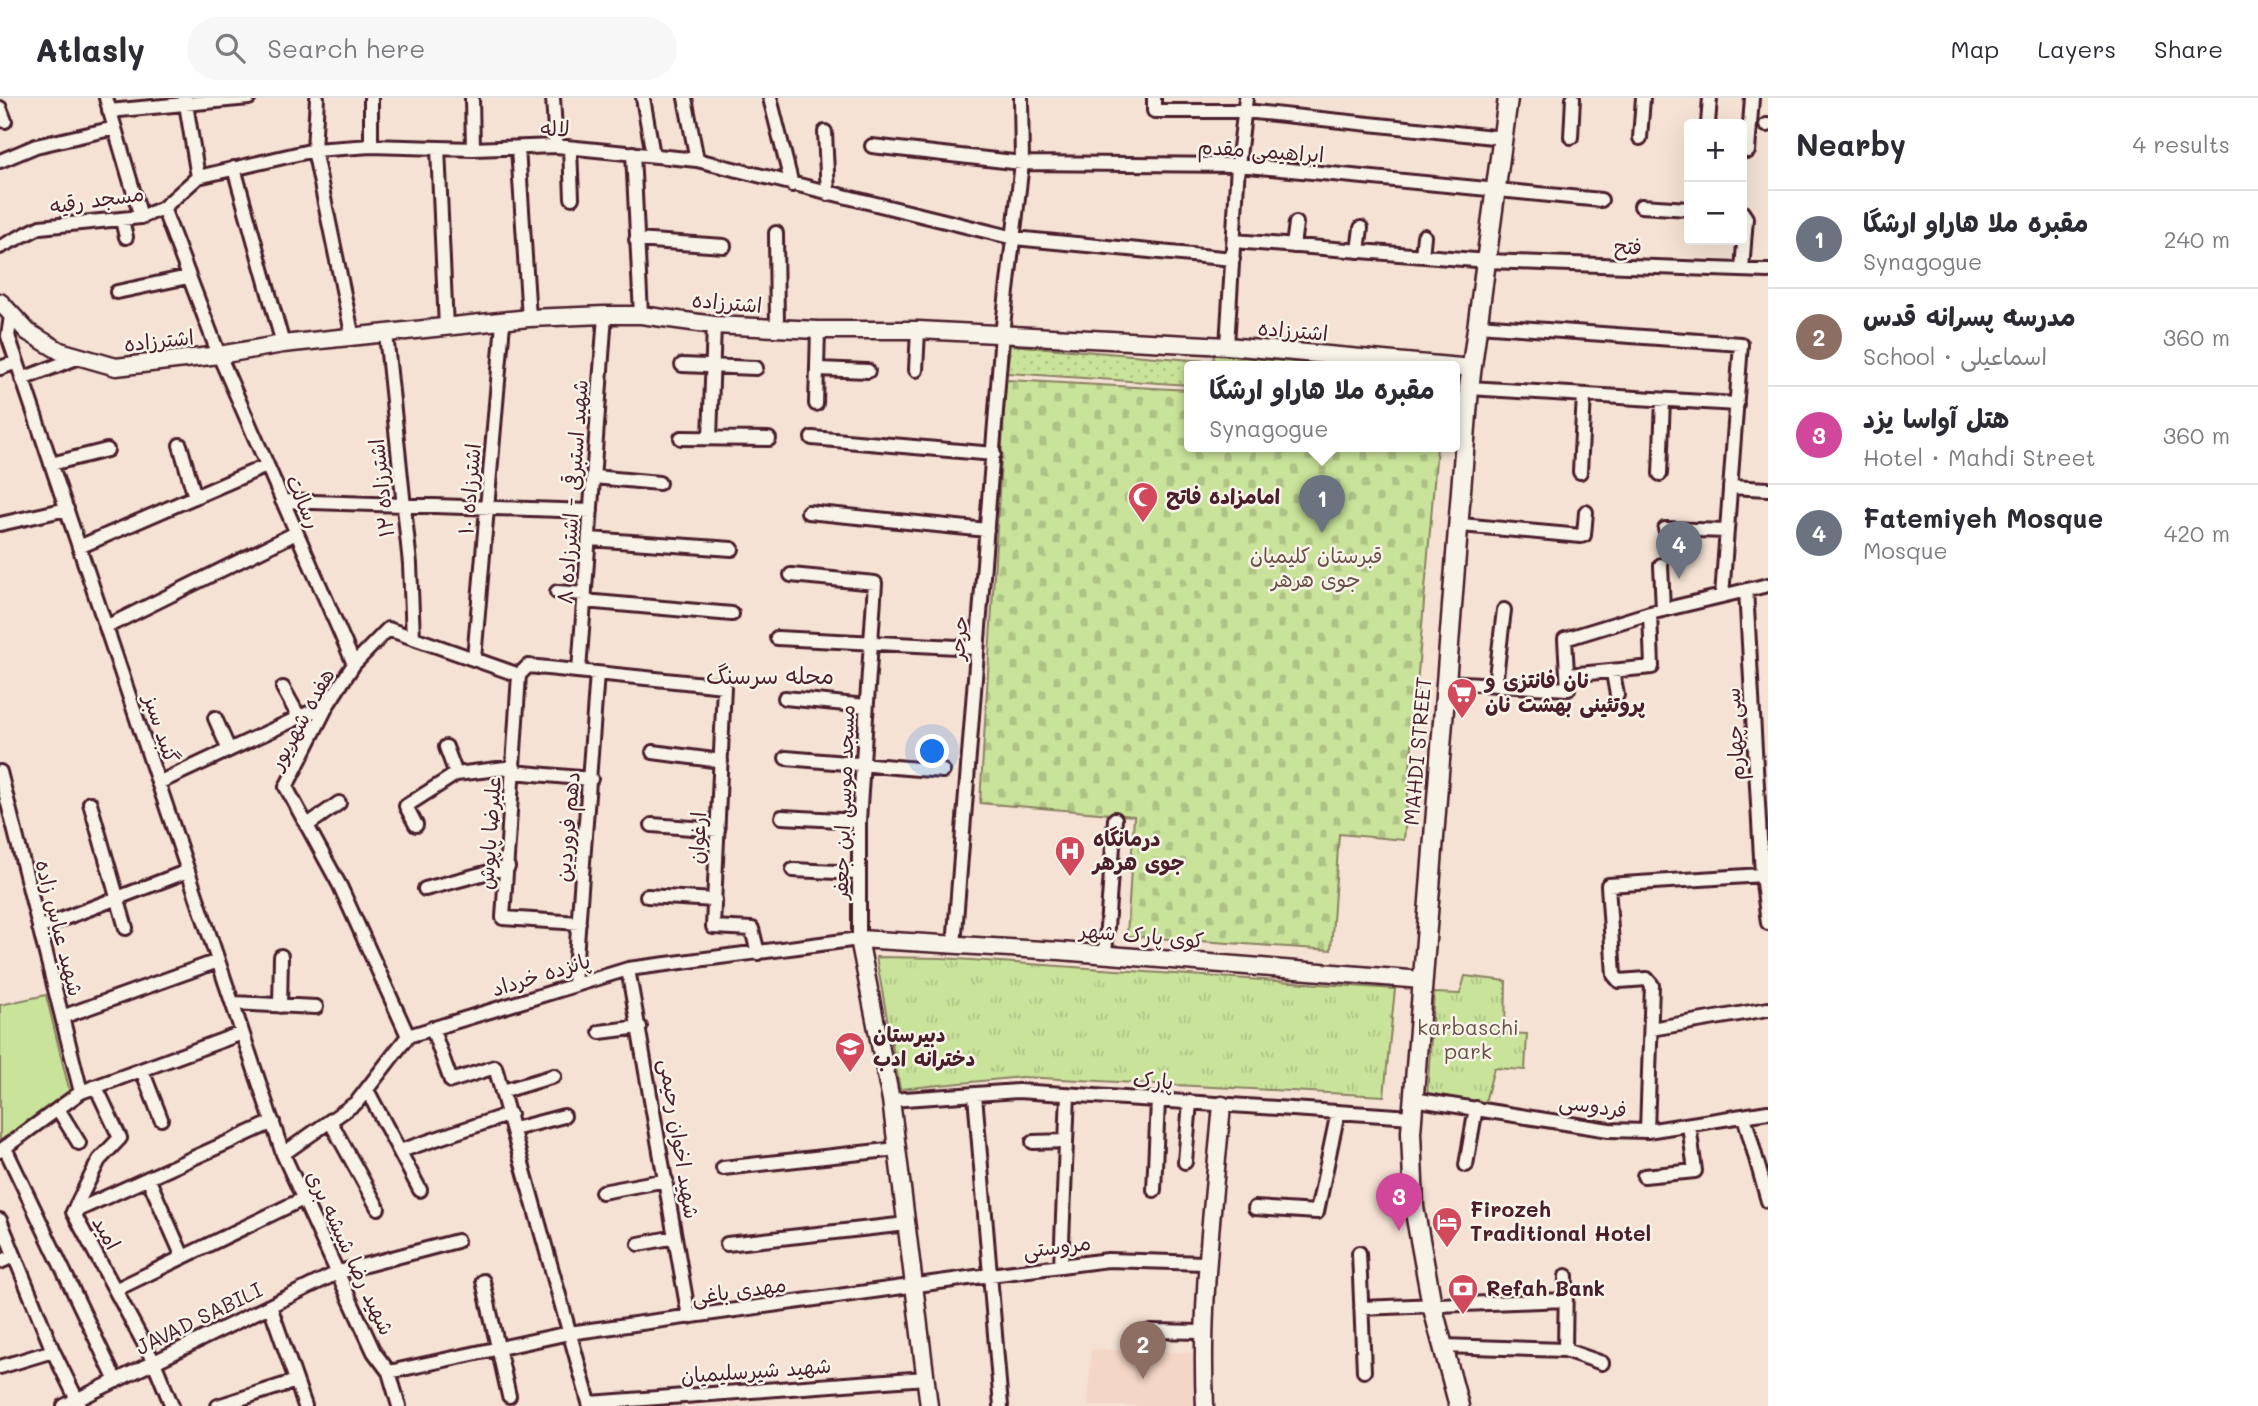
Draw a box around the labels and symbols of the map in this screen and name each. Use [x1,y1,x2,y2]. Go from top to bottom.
street label: لاله [540,114,570,141]
street label: ابراهیمی مقدم [1197,132,1325,171]
street label: مسجد رقیه [48,179,146,218]
street label: فتح [1613,232,1643,261]
street label: اشترزاده [691,285,763,318]
street label: اشترزاده [1257,313,1329,346]
street label: اشترزاده [122,322,195,357]
street label: شهید استبرقی - اشترزاده ۸ [550,378,594,605]
street label: اشترزاده ۱۲ [362,438,399,539]
street label: اشترزاده ۱۰ [451,442,486,536]
street label: رسالت [281,470,328,533]
pin: 1 [1299,475,1345,533]
mosque icon: امامزاده فاتح [1126,480,1160,524]
place label: امامزاده فاتح [1166,482,1280,510]
pin: 4 [1656,521,1702,579]
park label: قبرستان کلیمیان جوی هرهر [1250,541,1382,593]
street label: حرحر [942,615,973,663]
district label: محله سرسنگ [706,660,834,690]
street label: هفده شهریور [261,663,340,776]
place label: نان فانتزی و پروتئینی بهشت نان [1483,666,1645,718]
street label: MAHDI STREET [1397,675,1436,826]
supermarket icon: نان فانتزی و پروتئینی بهشت نان [1445,676,1479,720]
street label: سی چهارم [1718,687,1753,781]
street label: گنبد سبز [137,689,186,766]
street label: مسجد موسی ابن جعفر [826,704,861,902]
your location [915,734,949,768]
street label: دهم فروردین [548,771,589,884]
street label: علیرضا پاپوش [471,775,507,891]
street label: ارغوان [682,811,712,865]
place label: درمانگاه جوی هرهر [1091,824,1184,876]
hospital icon: درمانگاه جوی هرهر [1053,834,1087,878]
street label: شهید عباس زاده [29,857,90,999]
street label: کوی پارک شهر [1077,915,1205,954]
street label: پانزده خرداد [488,946,594,1002]
park label: karbaschi park [1417,1013,1519,1064]
place label: دبیرستان دخترانه ادب [873,1020,975,1072]
school or university icon: دبیرستان دخترانه ادب [833,1030,867,1074]
street label: شهید اخوان رحیمی [653,1057,706,1221]
street label: پارک [1132,1065,1174,1095]
street label: فردوسی [1557,1086,1629,1125]
street label: شهید رضا شیشه بری [300,1166,401,1340]
pin: 3 [1376,1173,1422,1231]
place label: Firozeh Traditional Hotel [1470,1195,1651,1246]
hotel icon: Firozeh Traditional Hotel [1430,1205,1464,1249]
street label: امید [87,1211,127,1254]
street label: مروستی [1021,1228,1093,1265]
street label: مهدی باغی [690,1270,788,1311]
bank icon: Refah Bank [1446,1272,1480,1316]
place label: Refah Bank [1486,1274,1605,1301]
street label: JAVAD SABILI [131,1275,266,1360]
pin: 2 [1120,1321,1166,1379]
street label: شهید شیرسلیمیان [680,1351,832,1388]

